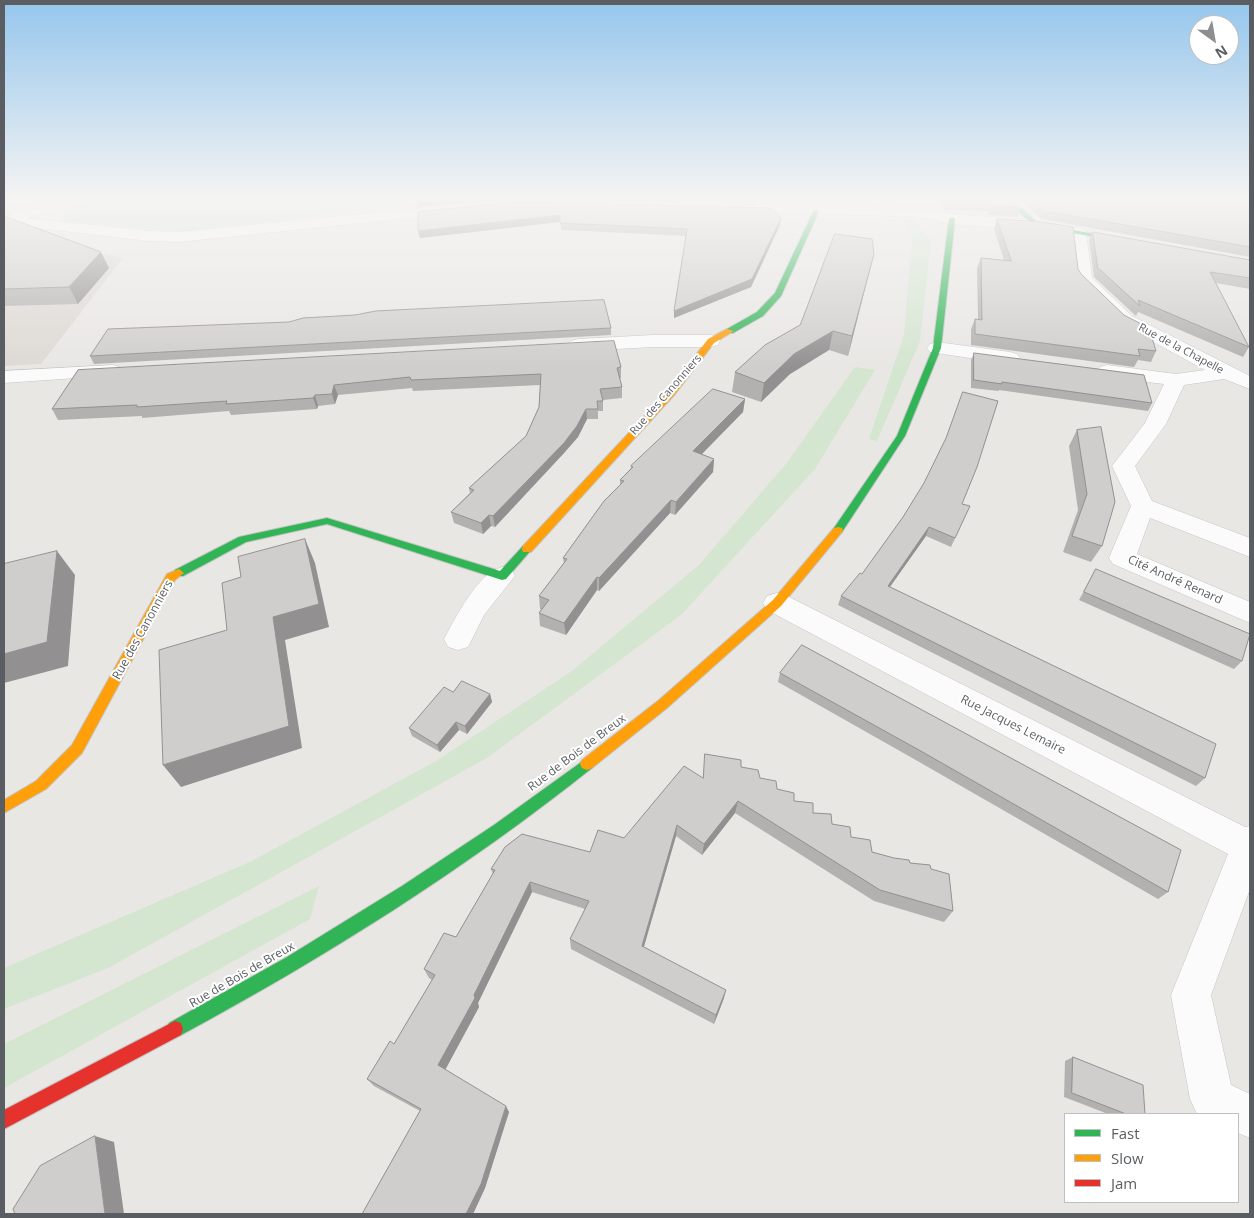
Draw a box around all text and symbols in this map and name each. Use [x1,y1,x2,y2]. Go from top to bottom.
north arrow [1189,15,1239,65]
text: N [1212,41,1232,63]
street label: Rue de la Chapelle [1136,321,1226,377]
street label: Rue des Canonniers [628,352,704,438]
street label: Cité André Renard [1125,553,1225,607]
street label: Rue des Canonniers [110,578,176,682]
street label: Rue Jacques Lemaire [958,692,1068,758]
street label: Rue de Bois de Breux [525,711,629,795]
street label: Rue de Bois de Breux [187,939,297,1011]
legend [1064,1113,1239,1203]
text: Fast [1111,1123,1140,1143]
text: Slow [1111,1148,1144,1168]
text: Jam [1111,1173,1137,1193]

